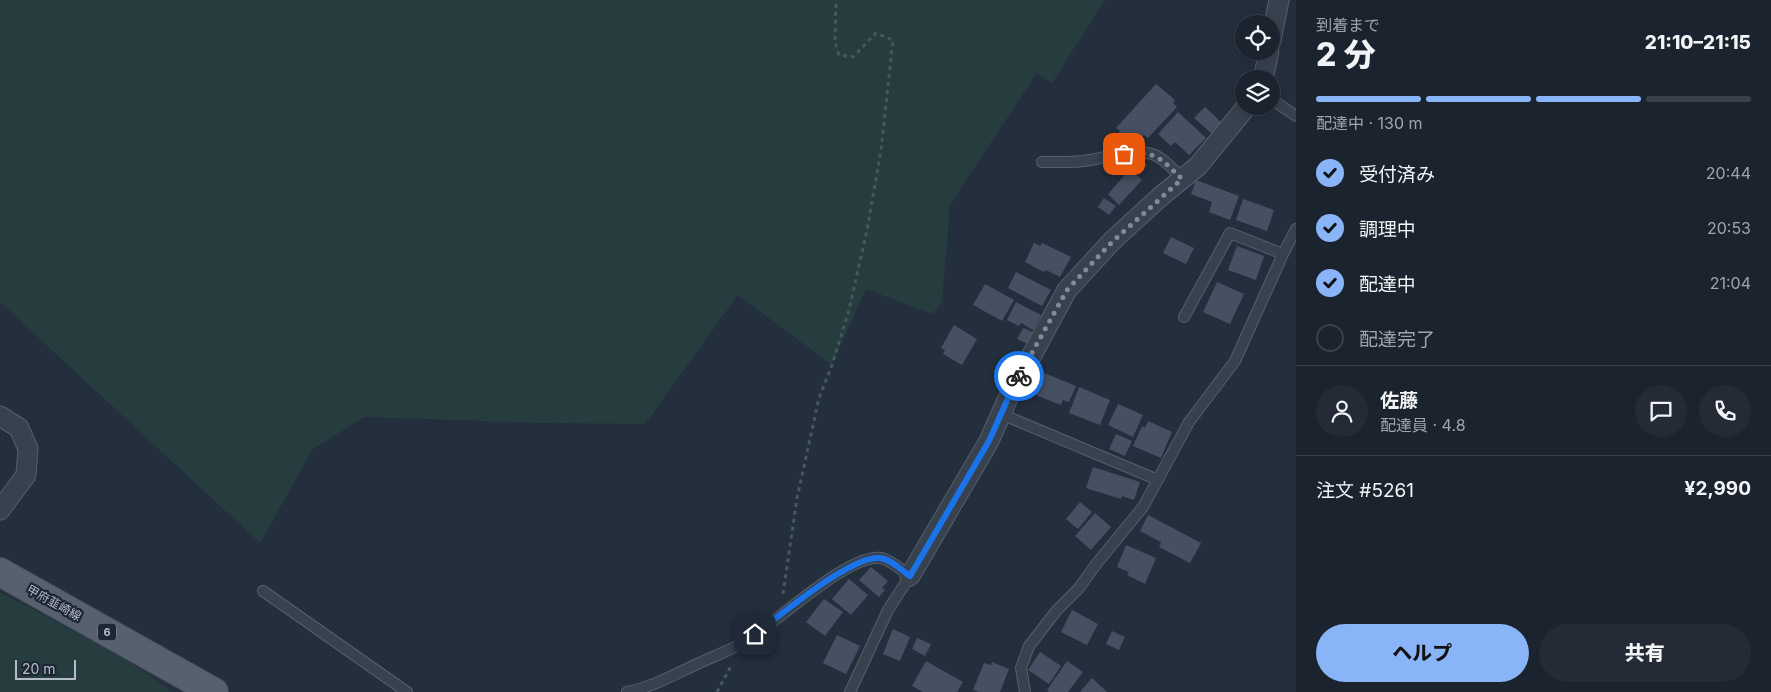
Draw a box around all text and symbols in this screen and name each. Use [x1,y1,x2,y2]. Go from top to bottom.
map controls [1235,15,1280,115]
button: locate [1235,15,1280,60]
text: 到着まで [1316,15,1380,35]
text: 21:10–21:15 [1645,31,1751,54]
text: 2 分 [1316,35,1375,74]
button: layers [1235,70,1280,115]
text: 配達中 · 130 m [1316,113,1423,133]
pin [1103,133,1145,175]
icon: bag [1110,140,1138,168]
icon: check [1316,159,1344,187]
text: 受付済み [1359,163,1435,186]
text: 20:44 [1706,163,1751,183]
icon: check [1316,214,1344,242]
text: 調理中 [1359,218,1416,241]
text: 20:53 [1707,218,1751,238]
icon: check [1316,269,1344,297]
text: 配達中 [1359,273,1416,296]
text: 21:04 [1710,273,1751,293]
text: 配達完了 [1359,328,1435,351]
courier [994,351,1044,401]
icon: bike [1005,362,1033,390]
button: person [1316,385,1368,437]
button: chat [1635,385,1687,437]
button: phone [1699,385,1751,437]
text: 佐藤 [1380,389,1418,412]
text: 配達員 · 4.8 [1380,415,1466,435]
text: ¥2,990 [1685,477,1751,500]
text: 注文 #5261 [1316,479,1414,502]
street label: 甲府韮崎線 [24,581,84,624]
pin [734,613,776,655]
icon: home [741,620,769,648]
road number: 6 [98,624,116,640]
button: ヘルプ [1316,624,1529,682]
button: 共有 [1539,624,1751,682]
scale bar [15,657,76,680]
text: 20 m [22,660,56,677]

